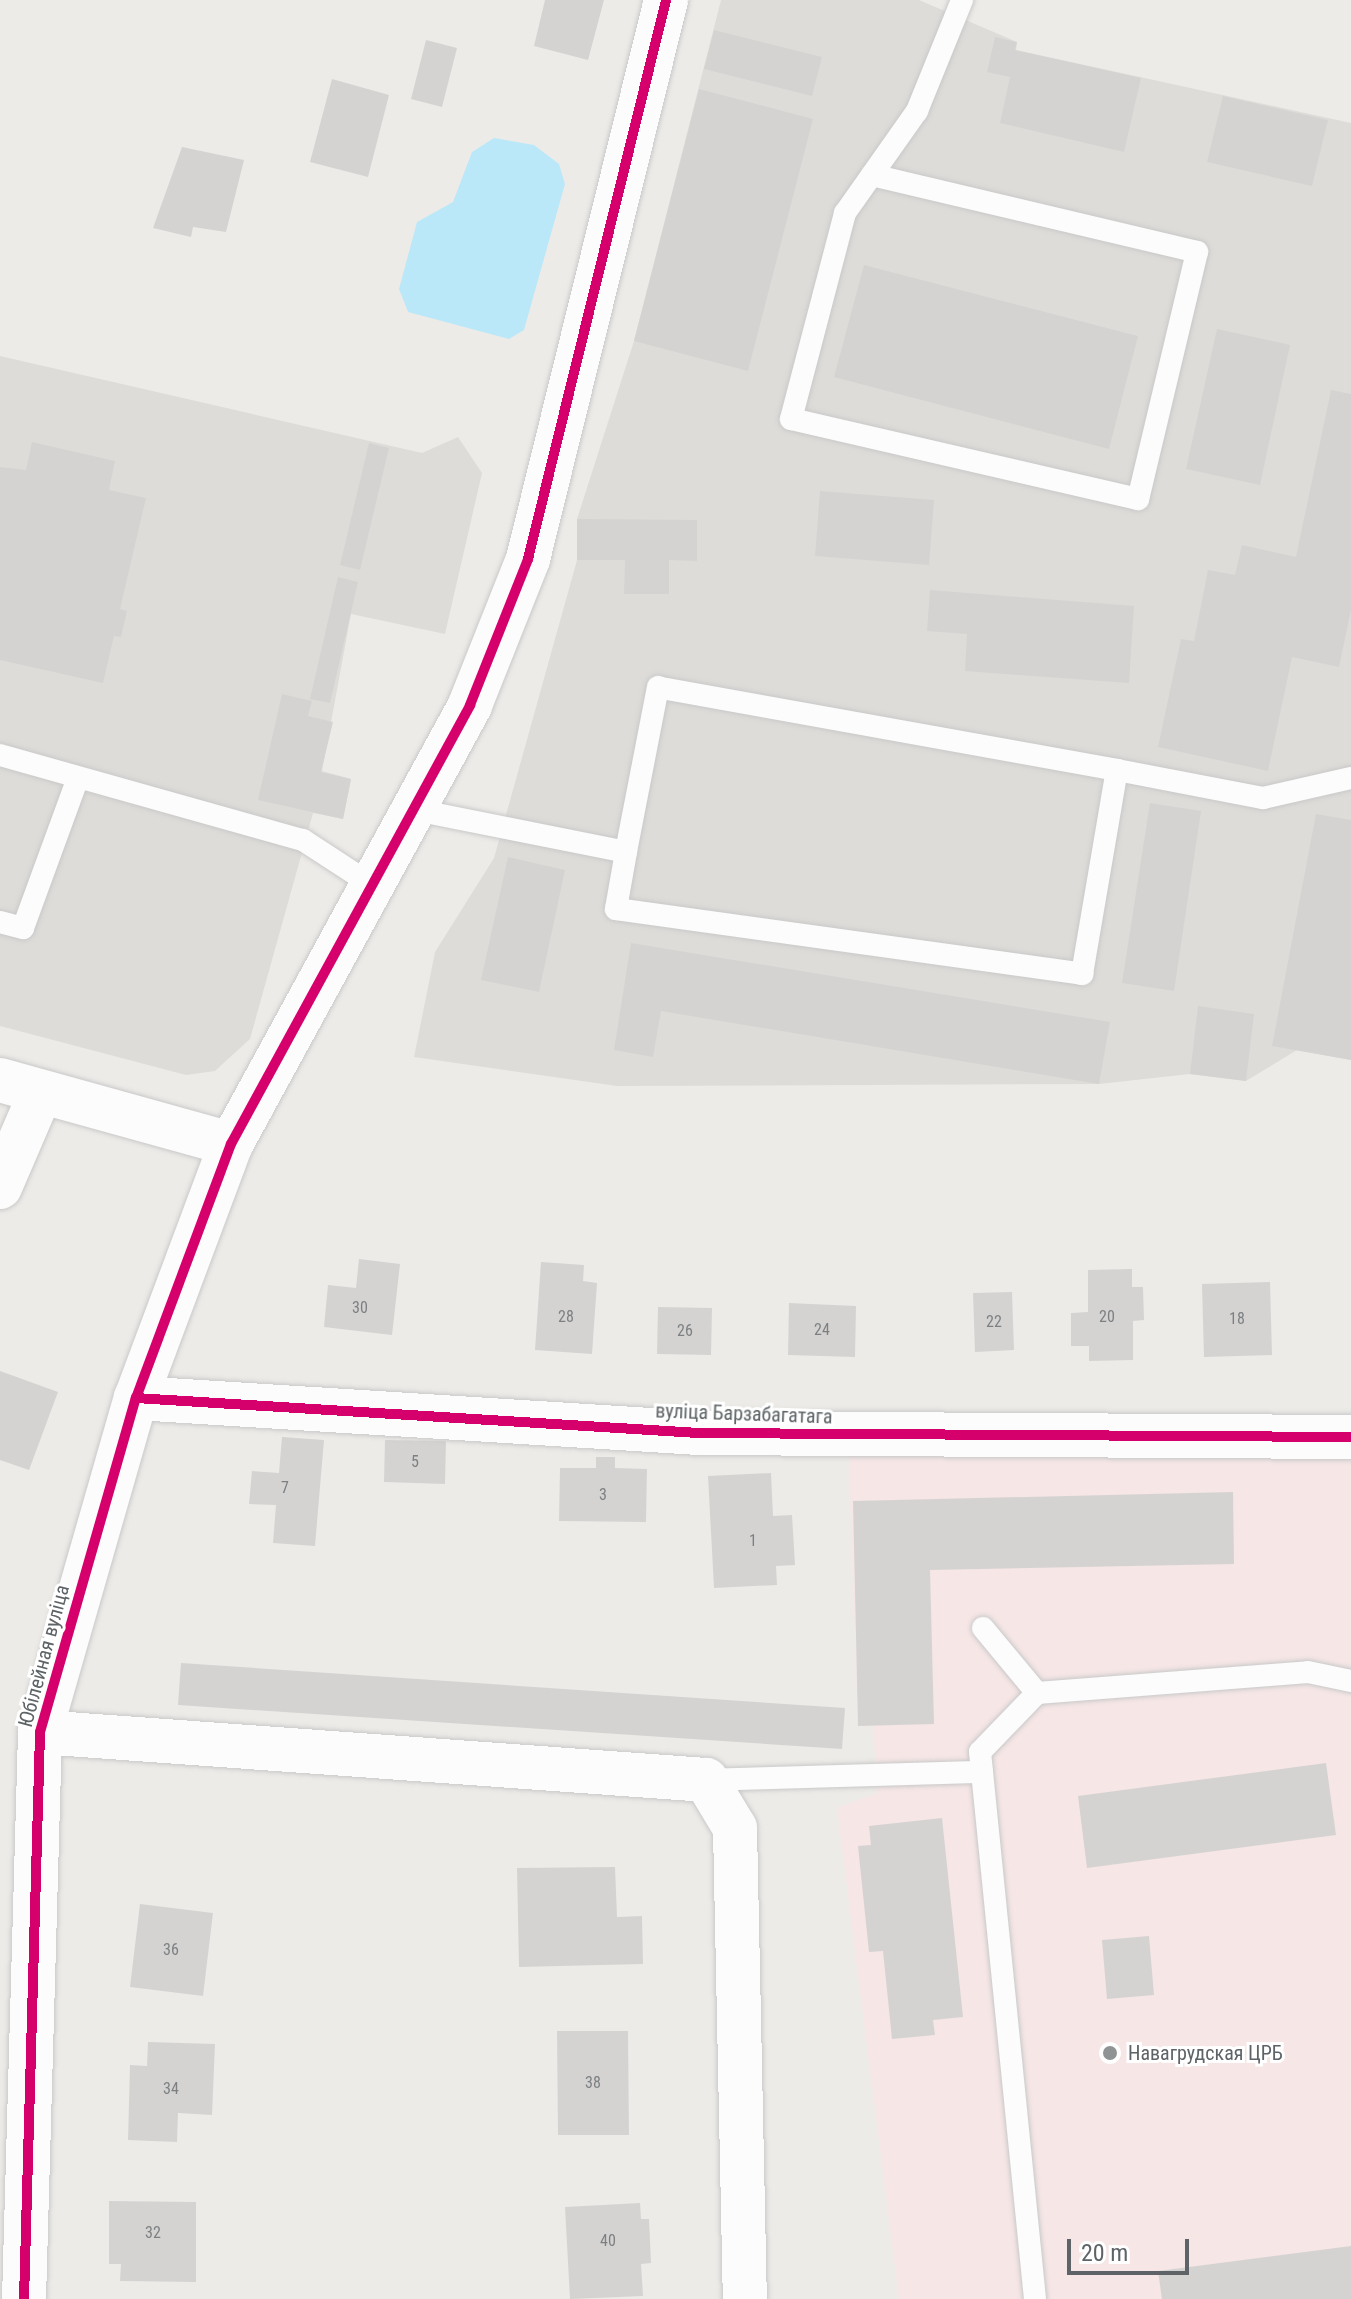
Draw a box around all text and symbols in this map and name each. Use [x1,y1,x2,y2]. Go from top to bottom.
house number: 30 [352,1298,368,1318]
house number: 28 [558,1307,574,1327]
house number: 20 [1099,1307,1115,1327]
house number: 18 [1229,1309,1245,1329]
house number: 22 [986,1312,1002,1332]
house number: 24 [814,1320,830,1340]
house number: 26 [677,1321,693,1341]
street label: вуліца Барзабагатага [655,1399,833,1429]
house number: 5 [411,1452,419,1472]
house number: 7 [281,1478,289,1498]
house number: 3 [599,1485,607,1505]
house number: 1 [749,1531,757,1551]
street label: Юбілейная вуліца [14,1582,74,1730]
house number: 36 [163,1940,179,1960]
place label: Навагрудская ЦРБ [1128,2041,1283,2065]
marker: Навагрудская ЦРБ [1099,2042,1121,2064]
house number: 38 [585,2073,601,2093]
house number: 34 [163,2079,179,2099]
house number: 32 [145,2223,161,2243]
scale bar [1071,2223,1193,2273]
house number: 40 [600,2231,616,2251]
text: 20 m [1081,2239,1128,2267]

